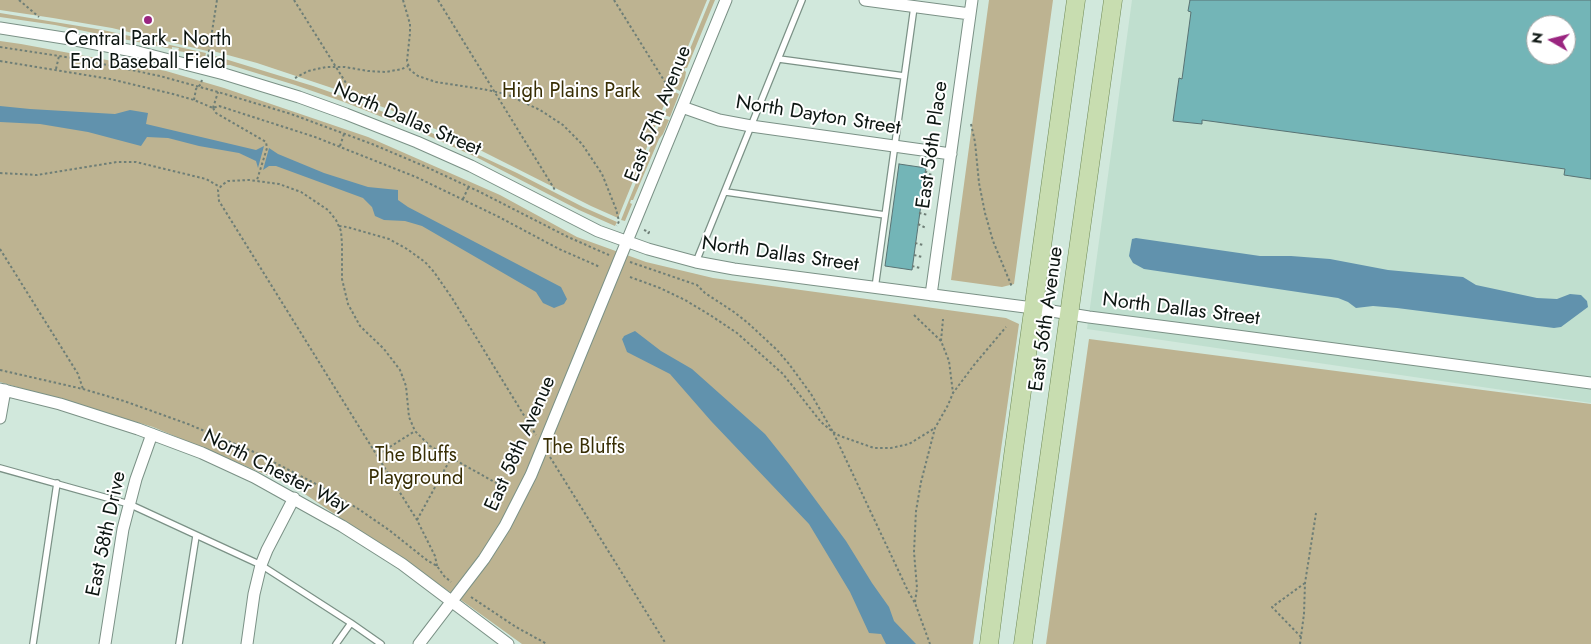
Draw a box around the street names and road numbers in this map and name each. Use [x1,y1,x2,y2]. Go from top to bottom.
street label: East 57th Avenue [621,42,697,186]
street label: North Dallas Street [329,78,485,162]
street label: East 56th Place [912,80,954,210]
street label: North Dayton Street [734,91,902,141]
street label: North Dallas Street [700,232,860,278]
street label: East 56th Avenue [1025,245,1069,393]
street label: North Dallas Street [1101,288,1261,332]
street label: East 58th Avenue [480,373,562,515]
street label: North Chester Way [199,425,353,519]
street label: East 58th Drive [82,469,132,599]

